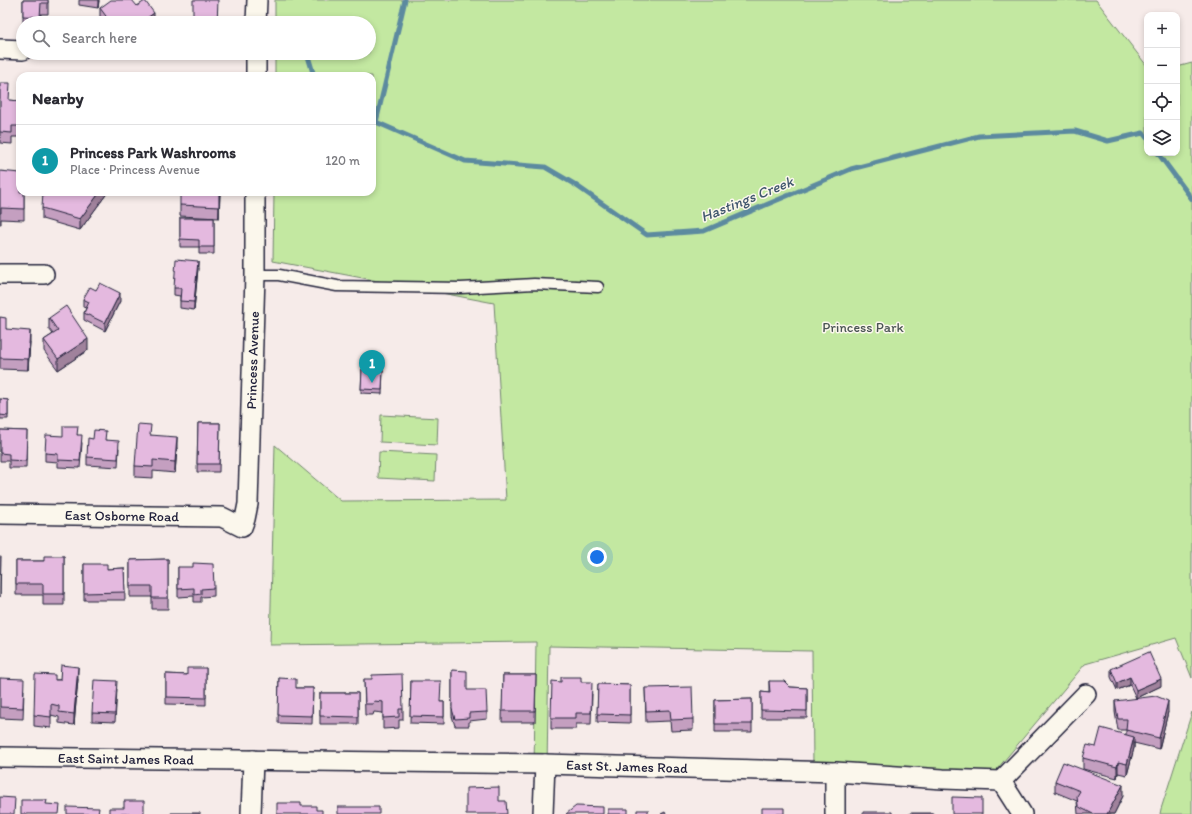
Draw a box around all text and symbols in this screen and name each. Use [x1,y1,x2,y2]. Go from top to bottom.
map controls [1144,12,1180,156]
button: + [1144,12,1180,48]
search box [16,16,376,60]
icon: search [30,27,52,49]
text: Search here [62,29,137,47]
button: − [1144,48,1180,84]
button: locate [1144,84,1180,120]
text: Nearby [32,88,84,108]
button: layers [1144,120,1180,156]
text: Princess Park Washrooms [70,144,236,162]
text: 1 [42,153,48,168]
text: 120 m [325,153,360,168]
text: Place · Princess Avenue [70,162,200,177]
water label: Hastings Creek [698,172,797,226]
street label: Princess Avenue [243,311,263,410]
park label: Princess Park [822,319,904,336]
pin: 1 [359,350,385,383]
street label: East Osborne Road [65,507,179,525]
your location [587,547,607,567]
street label: East Saint James Road [58,750,195,768]
street label: East St. James Road [566,757,688,777]

